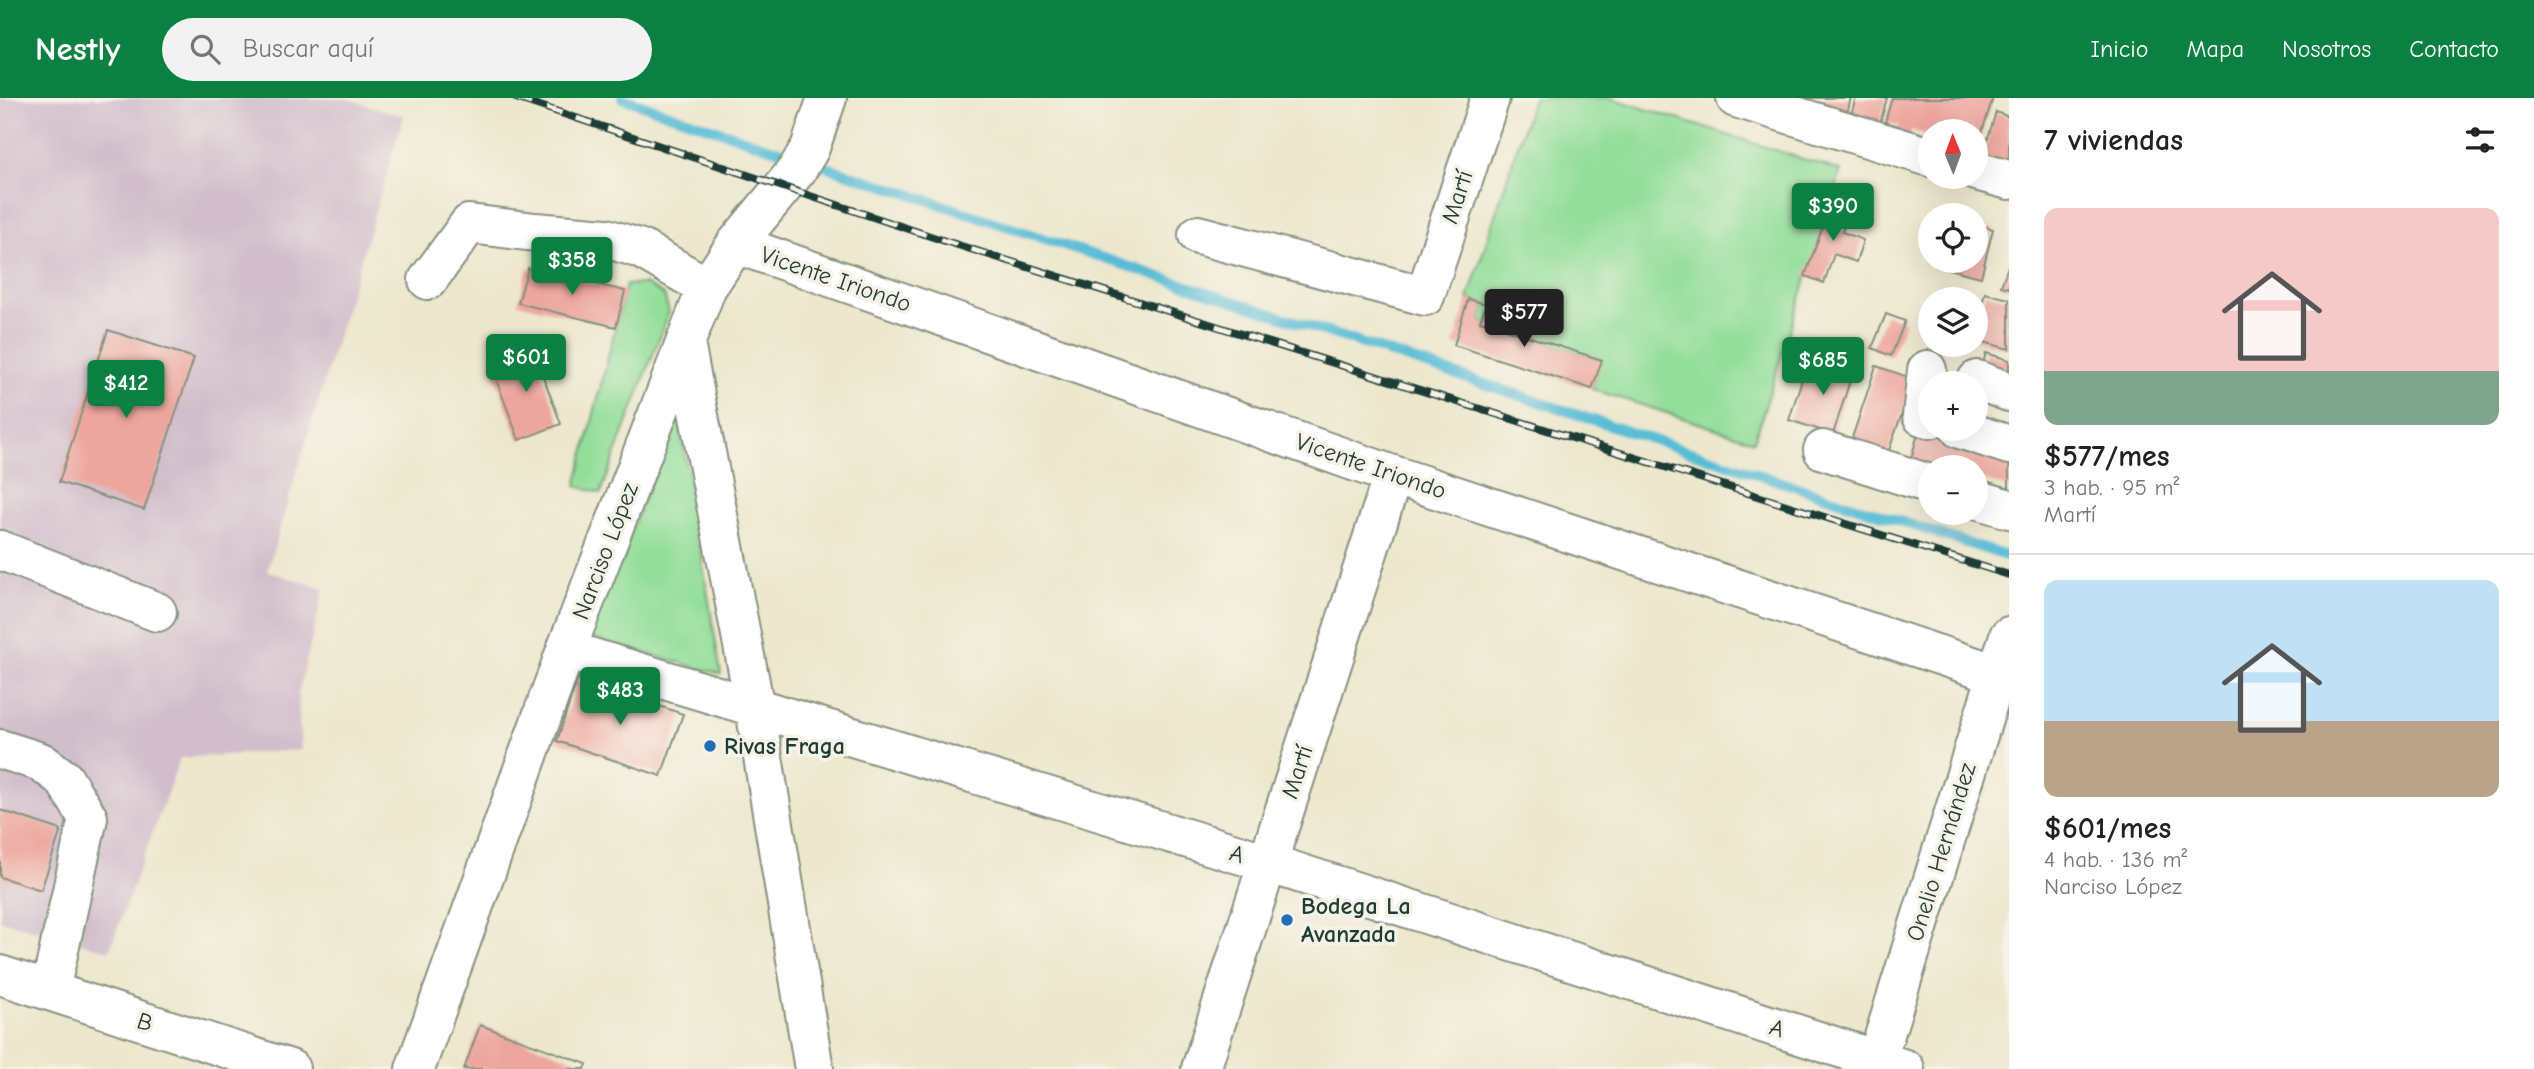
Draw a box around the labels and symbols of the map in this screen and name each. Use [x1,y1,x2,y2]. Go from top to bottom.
north arrow [1918,119,1988,189]
street label: Martí [1435,166,1479,227]
pin: $390 [1792,184,1874,243]
pin: $358 [531,238,613,297]
street label: Vicente Iriondo [757,240,915,318]
pin: $577 [1483,289,1565,349]
pin: $601 [485,334,567,394]
pin: $685 [1782,338,1864,397]
pin: $412 [85,360,167,420]
street label: Vicente Iriondo [1292,427,1450,505]
street label: Narciso López [566,478,644,623]
pin: $483 [579,668,661,727]
place label: Rivas Fraga [724,732,845,760]
marker: Rivas Fraga [702,738,718,754]
street label: Martí [1275,741,1319,802]
street label: Onelio Hernández [1901,759,1982,945]
street label: A [1226,839,1248,869]
place label: Bodega La Avanzada [1301,892,1411,948]
marker: Bodega La Avanzada [1279,912,1295,928]
street label: B [134,1006,156,1038]
street label: A [1766,1013,1788,1043]

